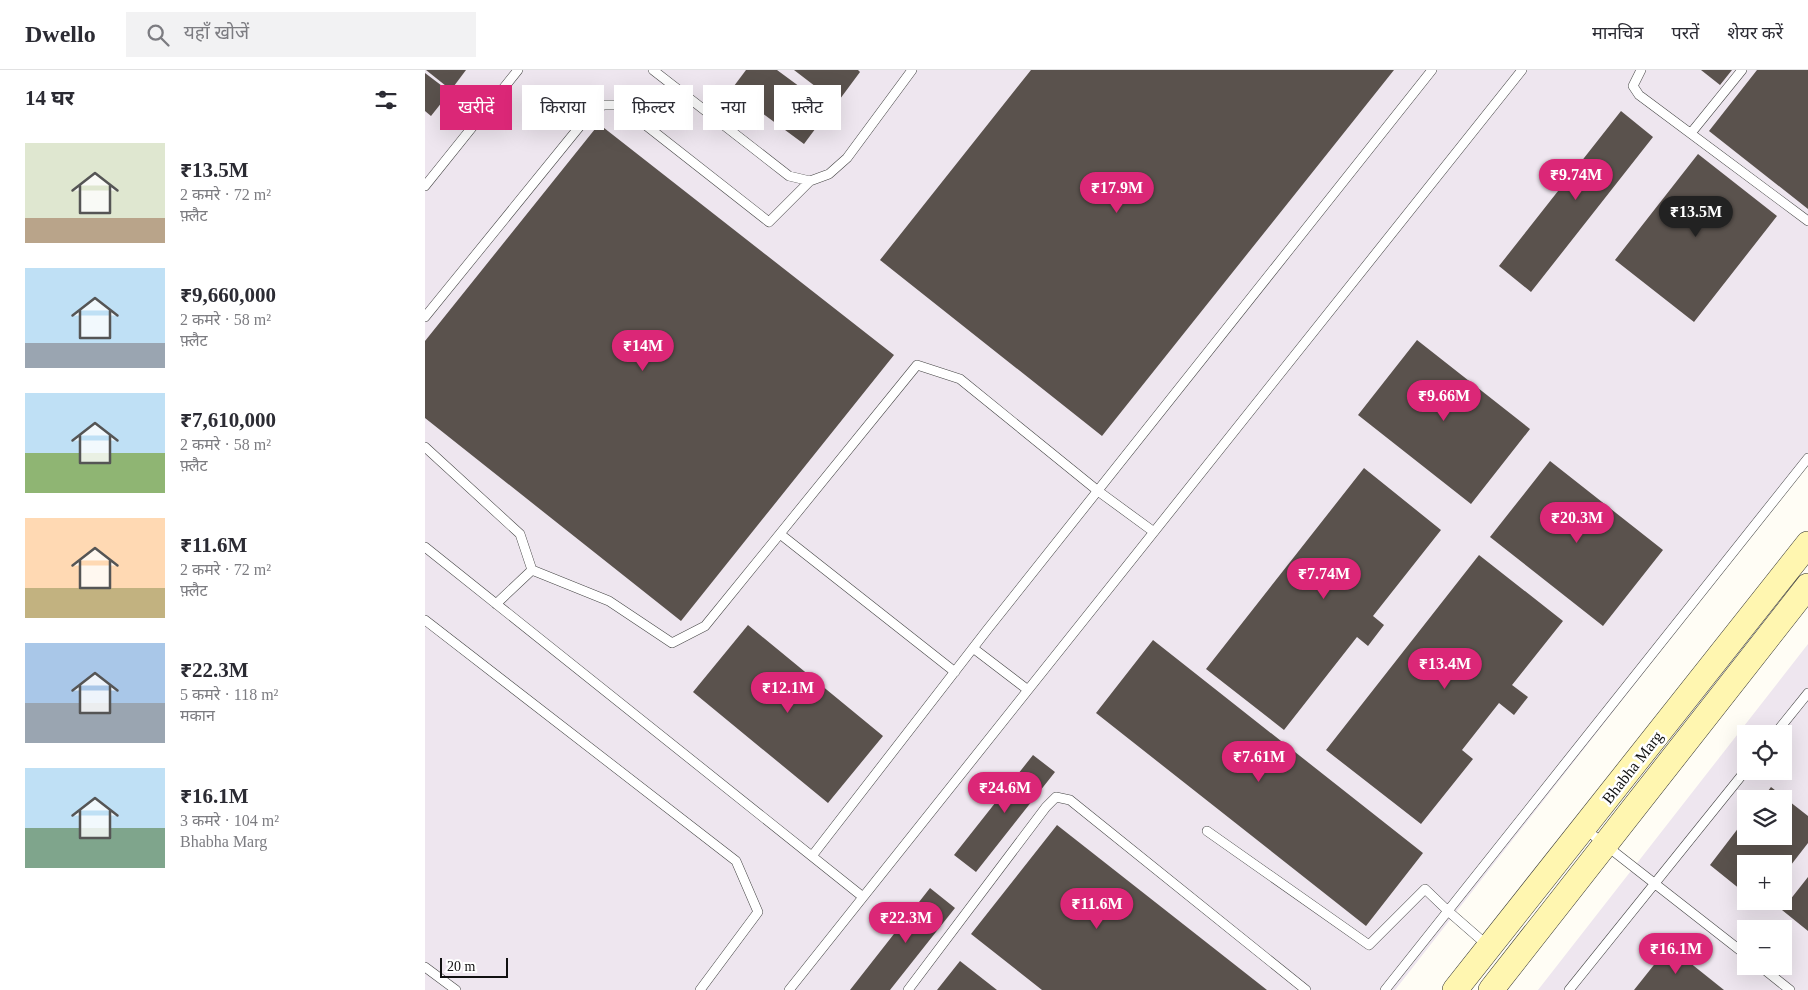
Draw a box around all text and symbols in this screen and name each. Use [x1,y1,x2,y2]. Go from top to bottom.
search box [126,12,476,57]
text: Dwello [25,21,96,47]
icon: search [144,21,172,49]
text: यहाँ खोजें [184,22,249,43]
text: मानचित्र [1592,23,1643,43]
text: परतें [1671,23,1699,43]
text: शेयर करें [1727,23,1783,43]
chip: खरीदें [440,85,512,130]
chip: किराया [522,85,604,130]
chip: फ़िल्टर [614,85,693,130]
chip: नया [703,85,764,130]
chip: फ़्लैट [774,85,841,130]
text: 14 घर [25,86,74,110]
icon: filters [372,86,400,114]
text: ₹13.5M [180,158,249,182]
pin: ₹9.74M [1535,158,1617,201]
icon: home [65,163,125,223]
text: ₹9.74M [1550,166,1602,183]
pin: ₹17.9M [1076,172,1158,214]
text: ₹17.9M [1091,179,1143,196]
text: 2 कमरे · 72 m² [180,186,271,203]
pin: ₹13.5M [1655,196,1737,238]
text: ₹13.5M [1670,203,1722,220]
text: फ़्लैट [180,207,208,224]
text: ₹9,660,000 [180,283,276,307]
icon: home [65,288,125,348]
text: 2 कमरे · 58 m² [180,311,271,328]
pin: ₹14M [613,330,673,372]
text: फ़्लैट [180,332,208,349]
text: ₹14M [623,337,663,354]
pin: ₹9.66M [1403,380,1485,422]
text: ₹9.66M [1418,387,1470,404]
text: ₹7,610,000 [180,408,276,432]
icon: home [65,413,125,473]
text: 2 कमरे · 58 m² [180,436,271,453]
text: फ़्लैट [180,457,208,474]
pin: ₹20.3M [1536,502,1618,544]
text: ₹20.3M [1551,509,1603,526]
text: ₹11.6M [180,533,247,557]
icon: home [65,538,125,598]
pin: ₹7.74M [1283,558,1365,600]
text: 2 कमरे · 72 m² [180,561,271,578]
text: ₹7.74M [1298,565,1350,582]
text: फ़्लैट [180,582,208,599]
pin: ₹13.4M [1404,648,1486,690]
text: ₹13.4M [1419,655,1471,672]
text: ₹22.3M [180,658,249,682]
icon: home [65,663,125,723]
pin: ₹12.1M [747,672,829,714]
text: ₹12.1M [762,679,814,696]
text: 5 कमरे · 118 m² [180,686,278,703]
text: मकान [180,707,215,724]
map controls [1737,725,1792,975]
button: locate [1737,725,1792,780]
street label: Bhabha Marg [1599,728,1667,808]
pin: ₹7.61M [1218,740,1300,783]
text: ₹7.61M [1233,748,1285,765]
pin: ₹24.6M [964,772,1046,814]
text: ₹24.6M [979,779,1031,796]
text: ₹16.1M [180,784,249,808]
icon: home [65,788,125,848]
button: layers [1737,790,1792,845]
text: 3 कमरे · 104 m² [180,812,279,829]
text: Bhabha Marg [180,833,267,850]
button: + [1737,855,1792,910]
pin: ₹11.6M [1056,888,1138,930]
text: ₹11.6M [1071,895,1123,912]
pin: ₹22.3M [865,902,947,944]
text: ₹22.3M [880,909,932,926]
button: − [1737,920,1792,975]
pin: ₹16.1M [1635,932,1717,975]
text: ₹16.1M [1650,940,1702,957]
scale bar [440,955,507,978]
text: 20 m [447,959,475,974]

